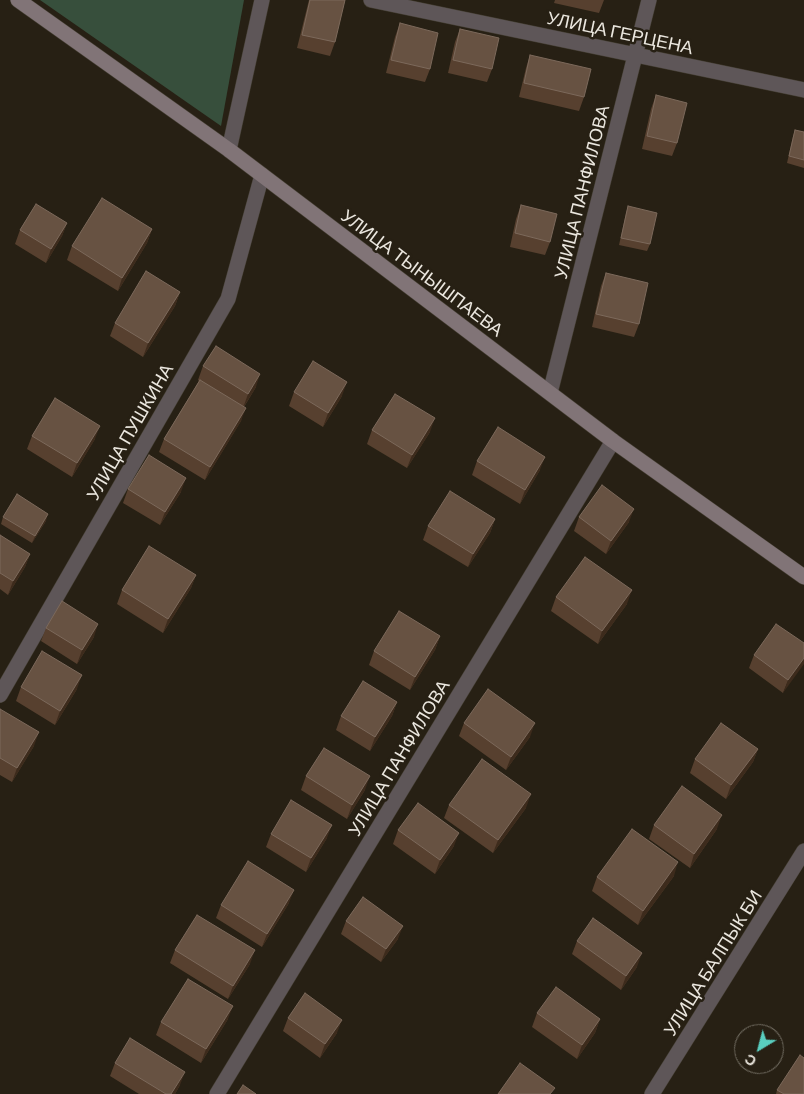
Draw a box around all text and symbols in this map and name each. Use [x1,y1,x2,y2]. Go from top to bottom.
street label: УЛИЦА ГЕРЦЕНА [545,7,695,59]
street label: УЛИЦА ПАНФИЛОВА [550,103,614,281]
street label: УЛИЦА ТЫНЫШПАЕВА [337,205,507,341]
street label: УЛИЦА ПУШКИНА [82,360,178,504]
street label: УЛИЦА ПАНФИЛОВА [344,676,454,840]
street label: УЛИЦА БАЛПЫК БИ [659,886,767,1040]
north arrow [734,1024,784,1074]
text: С [741,1051,759,1070]

